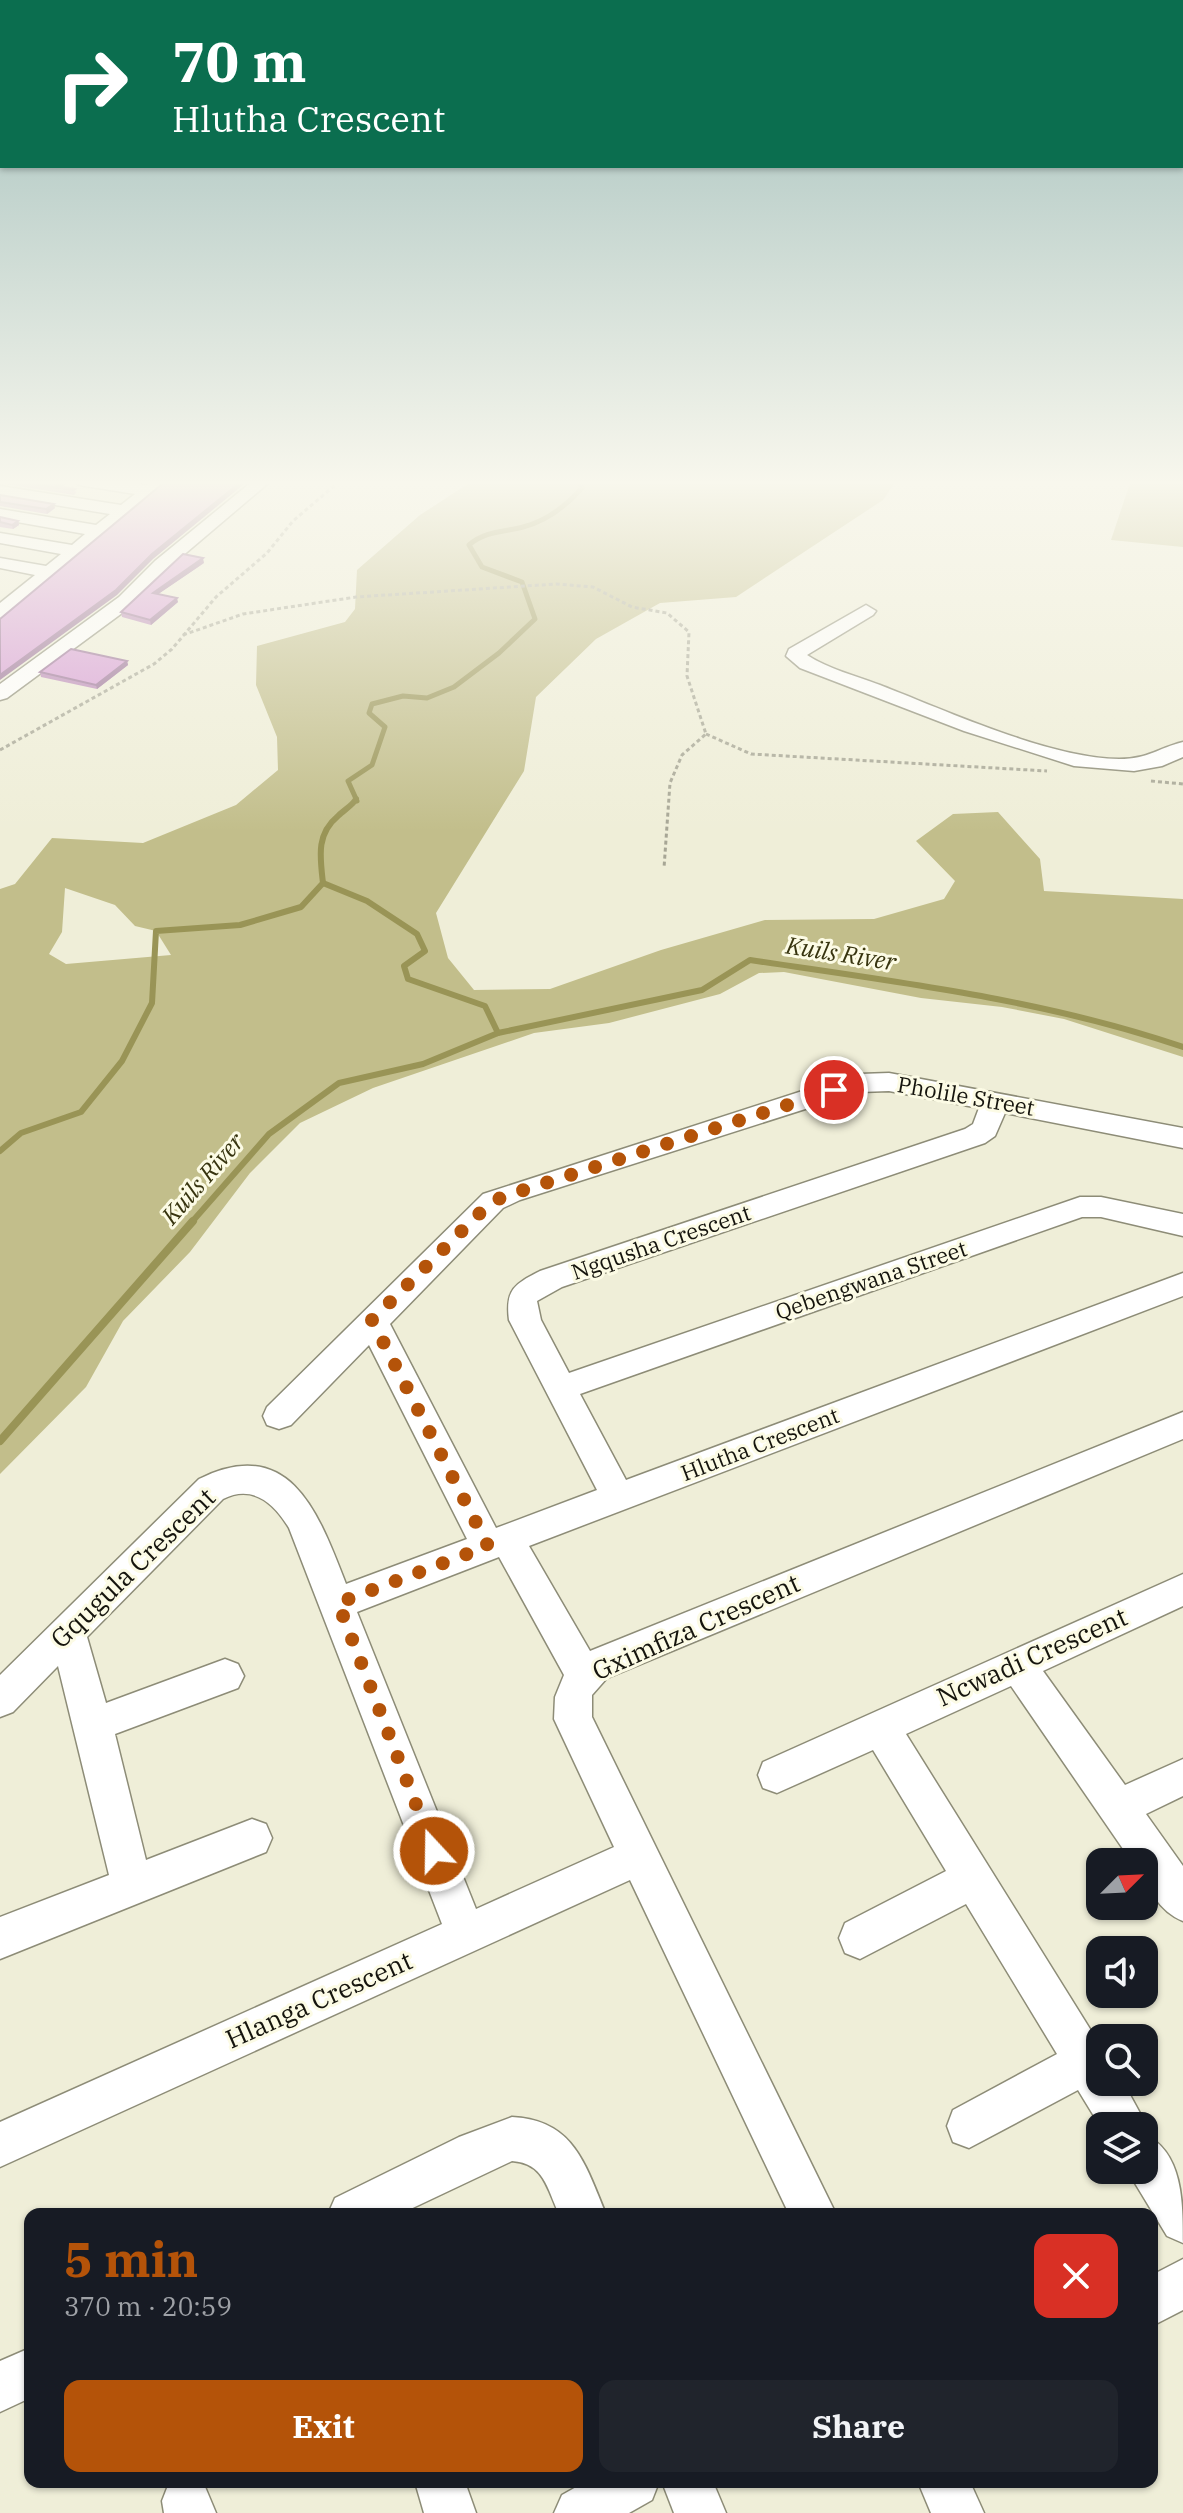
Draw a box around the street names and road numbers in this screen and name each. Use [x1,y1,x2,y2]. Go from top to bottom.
street label: Pholile Street [895,1069,1037,1122]
street label: Ngqusha Crescent [567,1197,755,1286]
street label: Qebengwana Street [771,1233,971,1326]
street label: Hlutha Crescent [677,1400,843,1487]
street label: Gqugula Crescent [43,1480,222,1655]
street label: Gximfiza Crescent [586,1565,805,1687]
street label: Ncwadi Crescent [931,1599,1132,1713]
street label: Hlanga Crescent [220,1943,417,2055]

